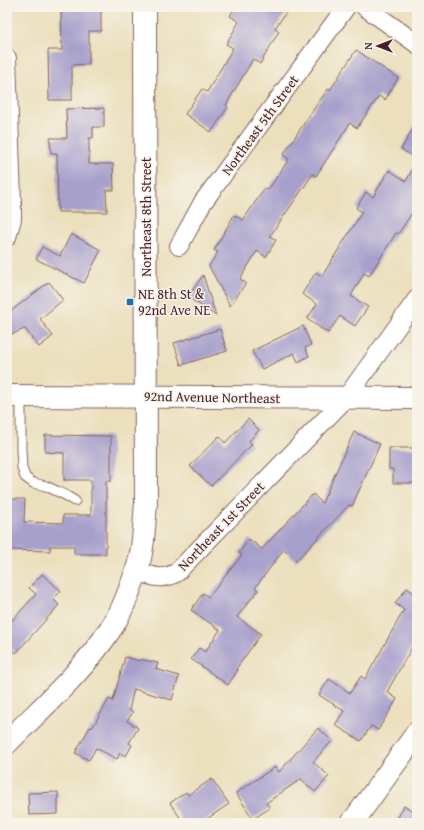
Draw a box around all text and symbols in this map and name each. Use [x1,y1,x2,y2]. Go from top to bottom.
north arrow [358,26,398,66]
text: N [360,42,376,50]
street label: Northeast 5th Street [217,71,303,179]
street label: Northeast 8th Street [136,157,156,277]
place label: NE 8th St & 92nd Ave NE [138,284,210,320]
marker: NE 8th St & 92nd Ave NE [125,297,135,307]
street label: 92nd Avenue Northeast [144,386,280,408]
street label: Northeast 1st Street [173,477,269,575]

